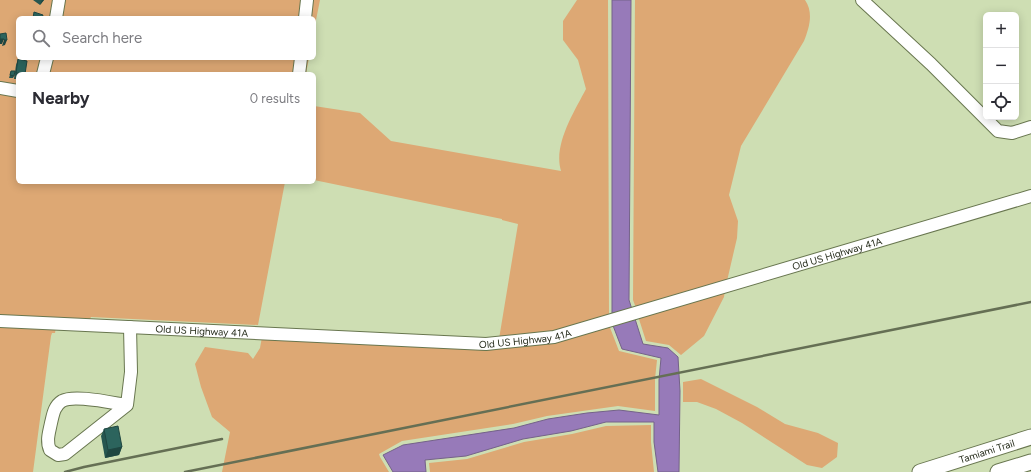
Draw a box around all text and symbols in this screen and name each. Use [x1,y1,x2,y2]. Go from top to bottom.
map controls [983,12,1019,120]
button: + [983,12,1019,48]
search box [16,16,316,60]
icon: search [30,27,52,49]
text: Search here [62,29,142,47]
button: − [983,48,1019,84]
button: locate [983,84,1019,120]
text: Nearby [32,88,90,108]
text: 0 results [250,91,300,106]
street label: Old US Highway 41A [791,234,884,273]
street label: Old US Highway 41A [155,322,249,339]
street label: Old US Highway 41A [479,326,573,351]
street label: Tamiami Trail [957,436,1016,466]

